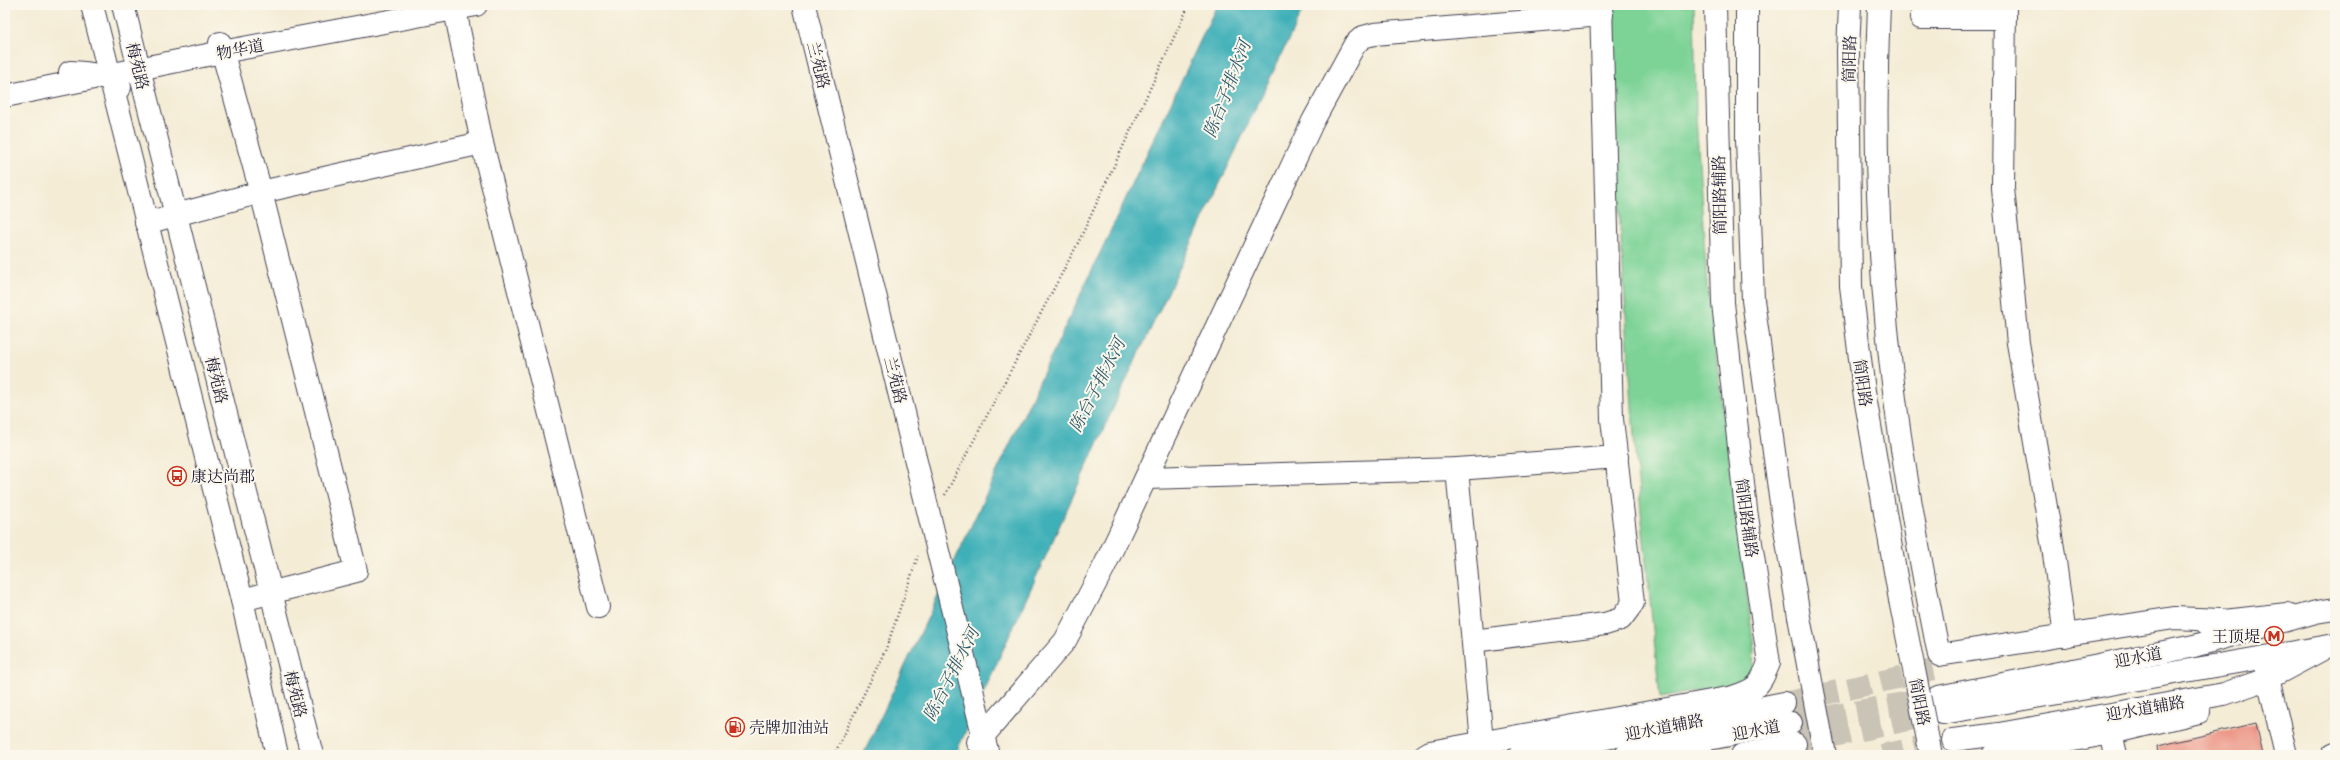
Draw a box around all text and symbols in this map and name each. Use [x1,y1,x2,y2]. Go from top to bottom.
water label: 陈台子排水河 [1199,35,1257,141]
street label: 简阳路 [1840,35,1859,83]
street label: 物华道 [215,36,265,63]
street label: 兰苑路 [803,40,834,91]
street label: 梅苑路 [122,41,153,92]
street label: 简阳路辅路 [1709,155,1730,235]
water label: 陈台子排水河 [1065,332,1131,435]
street label: 梅苑路 [201,355,232,406]
street label: 兰苑路 [880,355,911,406]
street label: 简阳路 [1850,358,1875,408]
bus stop icon: 康达尚郡 [166,465,188,487]
place label: 康达尚郡 [191,467,255,486]
street label: 简阳路辅路 [1732,477,1761,559]
water label: 陈台子排水河 [919,621,985,724]
metro station icon: 王顶堤 [2263,625,2285,647]
place label: 王顶堤 [2212,627,2260,646]
street label: 迎水道 [2113,644,2163,671]
street label: 梅苑路 [280,669,311,720]
street label: 简阳路 [1906,677,1933,727]
street label: 迎水道辅路 [2104,692,2186,725]
street label: 迎水道辅路 [1623,711,1705,744]
fuel station icon: 壳牌加油站 [724,716,746,738]
street label: 迎水道 [1731,717,1781,744]
place label: 壳牌加油站 [749,718,829,737]

